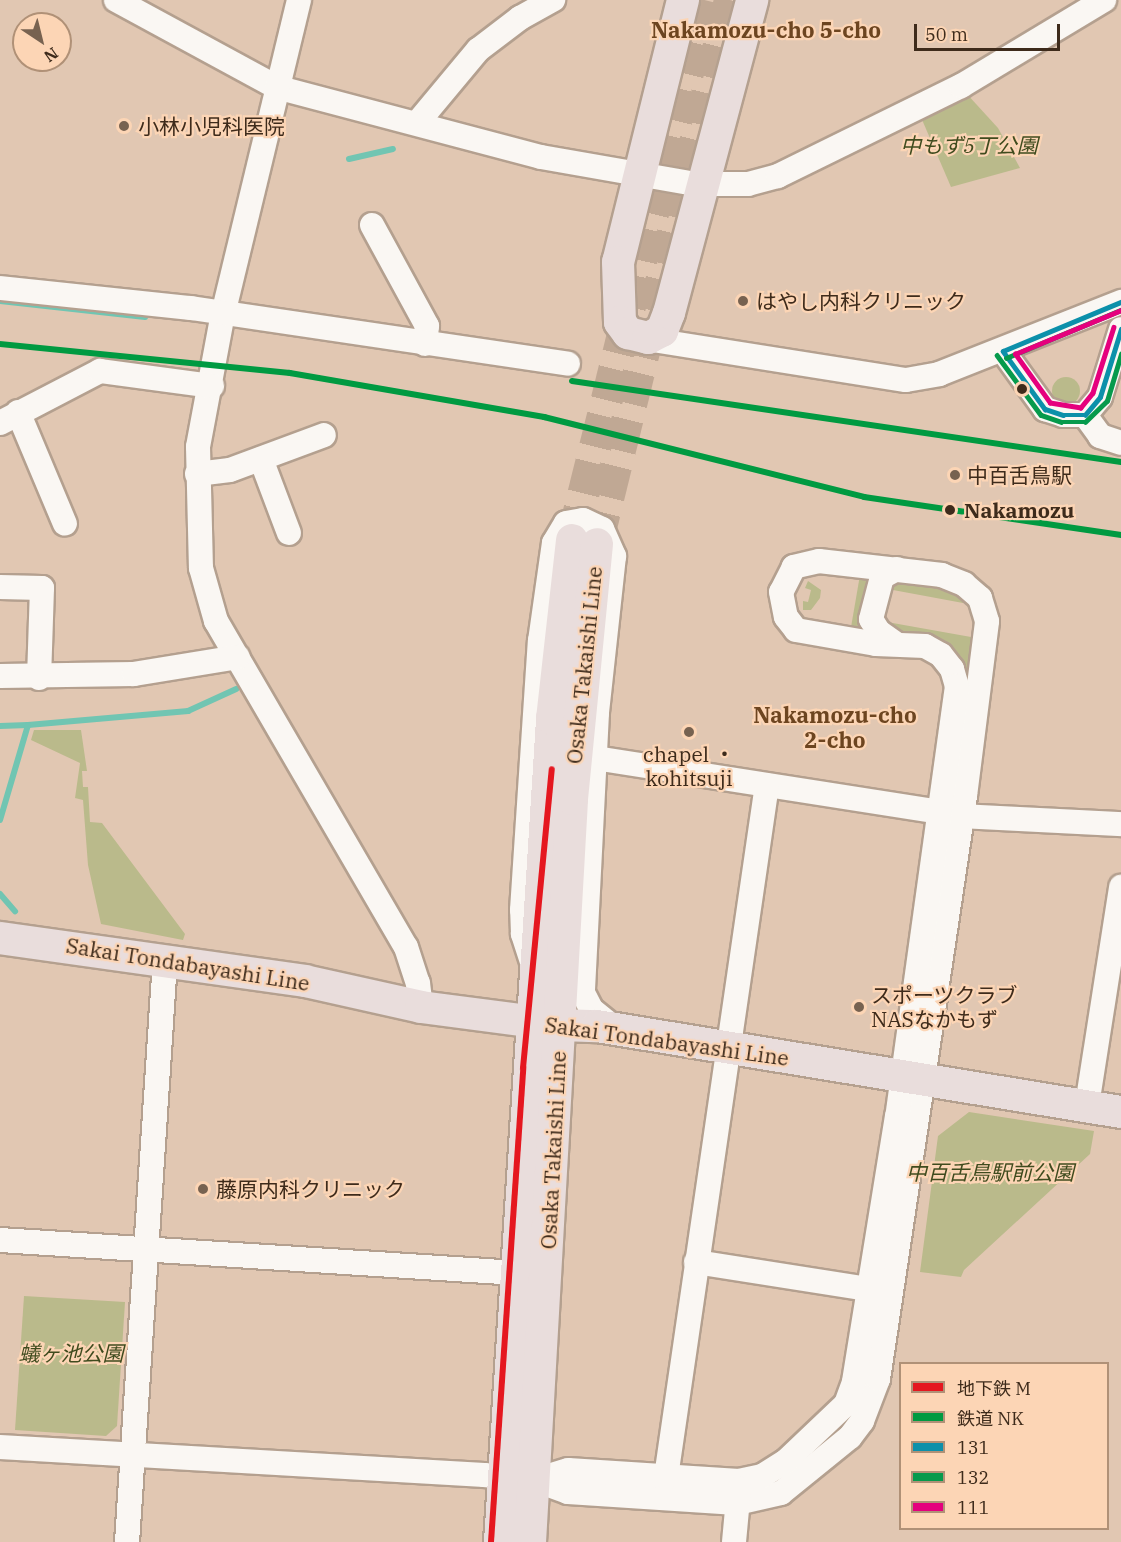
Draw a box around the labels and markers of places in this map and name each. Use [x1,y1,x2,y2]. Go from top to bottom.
place label: 小林小児科医院 [138,113,285,139]
marker: 小林小児科医院 [115,117,133,135]
place label: はやし内科クリニック [756,288,966,314]
marker: はやし内科クリニック [734,292,752,310]
unlabelled marker [1016,383,1028,395]
place label: 中百舌鳥駅 [967,462,1072,488]
marker: 中百舌鳥駅 [948,468,962,482]
place label: Nakamozu [964,497,1074,523]
marker: Nakamozu [941,501,959,519]
marker: chapel ・ kohitsuji [682,725,696,739]
place label: chapel ・ kohitsuji [643,741,735,791]
place label: スポーツクラブ NASなかもず [871,982,1018,1032]
marker: スポーツクラブ NASなかもず [852,1000,866,1014]
place label: 藤原内科クリニック [216,1176,405,1202]
marker: 藤原内科クリニック [194,1180,212,1198]

